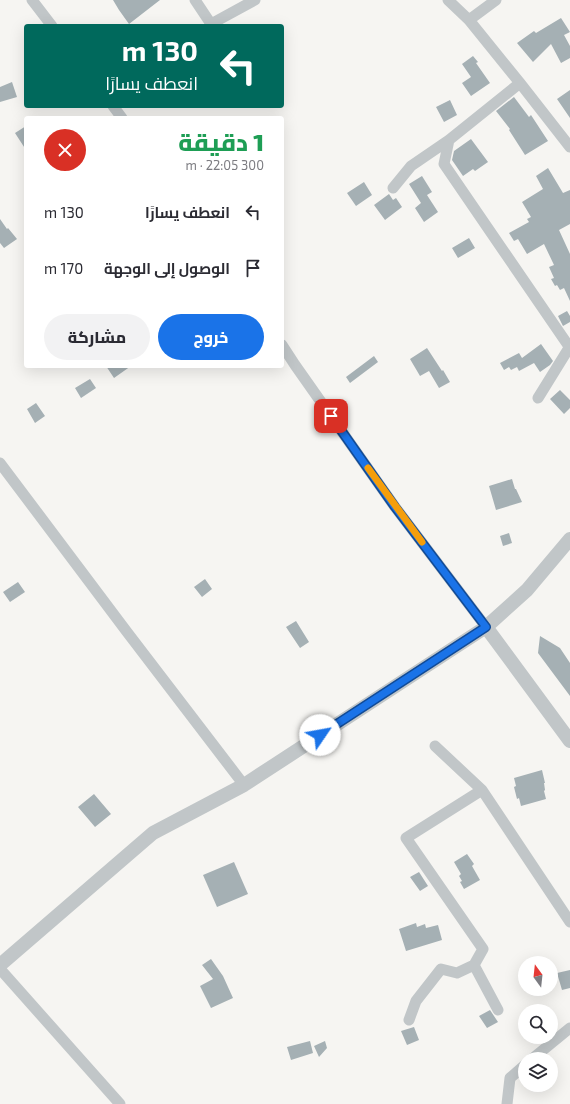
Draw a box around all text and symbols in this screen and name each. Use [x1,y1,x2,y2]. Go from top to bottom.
text: 130 m [122,33,198,67]
icon: left [212,40,264,92]
text: انعطف يسارًا [105,72,198,94]
text: 1 دقيقة [178,127,264,156]
button: close [44,129,86,171]
text: 300 m · 22:05 [185,157,264,173]
icon: left [242,201,264,223]
text: 130 m [44,203,84,221]
text: انعطف يسارًا [145,203,230,221]
icon: arrive [242,257,264,279]
text: 170 m [44,259,83,277]
text: الوصول إلى الوجهة [104,259,230,277]
button: مشاركة [44,314,150,360]
button: خروج [158,314,264,360]
pin [314,399,348,433]
icon: arrive [320,405,342,427]
position arrow [299,714,341,756]
north arrow [518,956,558,996]
map controls [518,956,558,1092]
button: search [518,1004,558,1044]
button: layers [518,1052,558,1092]

